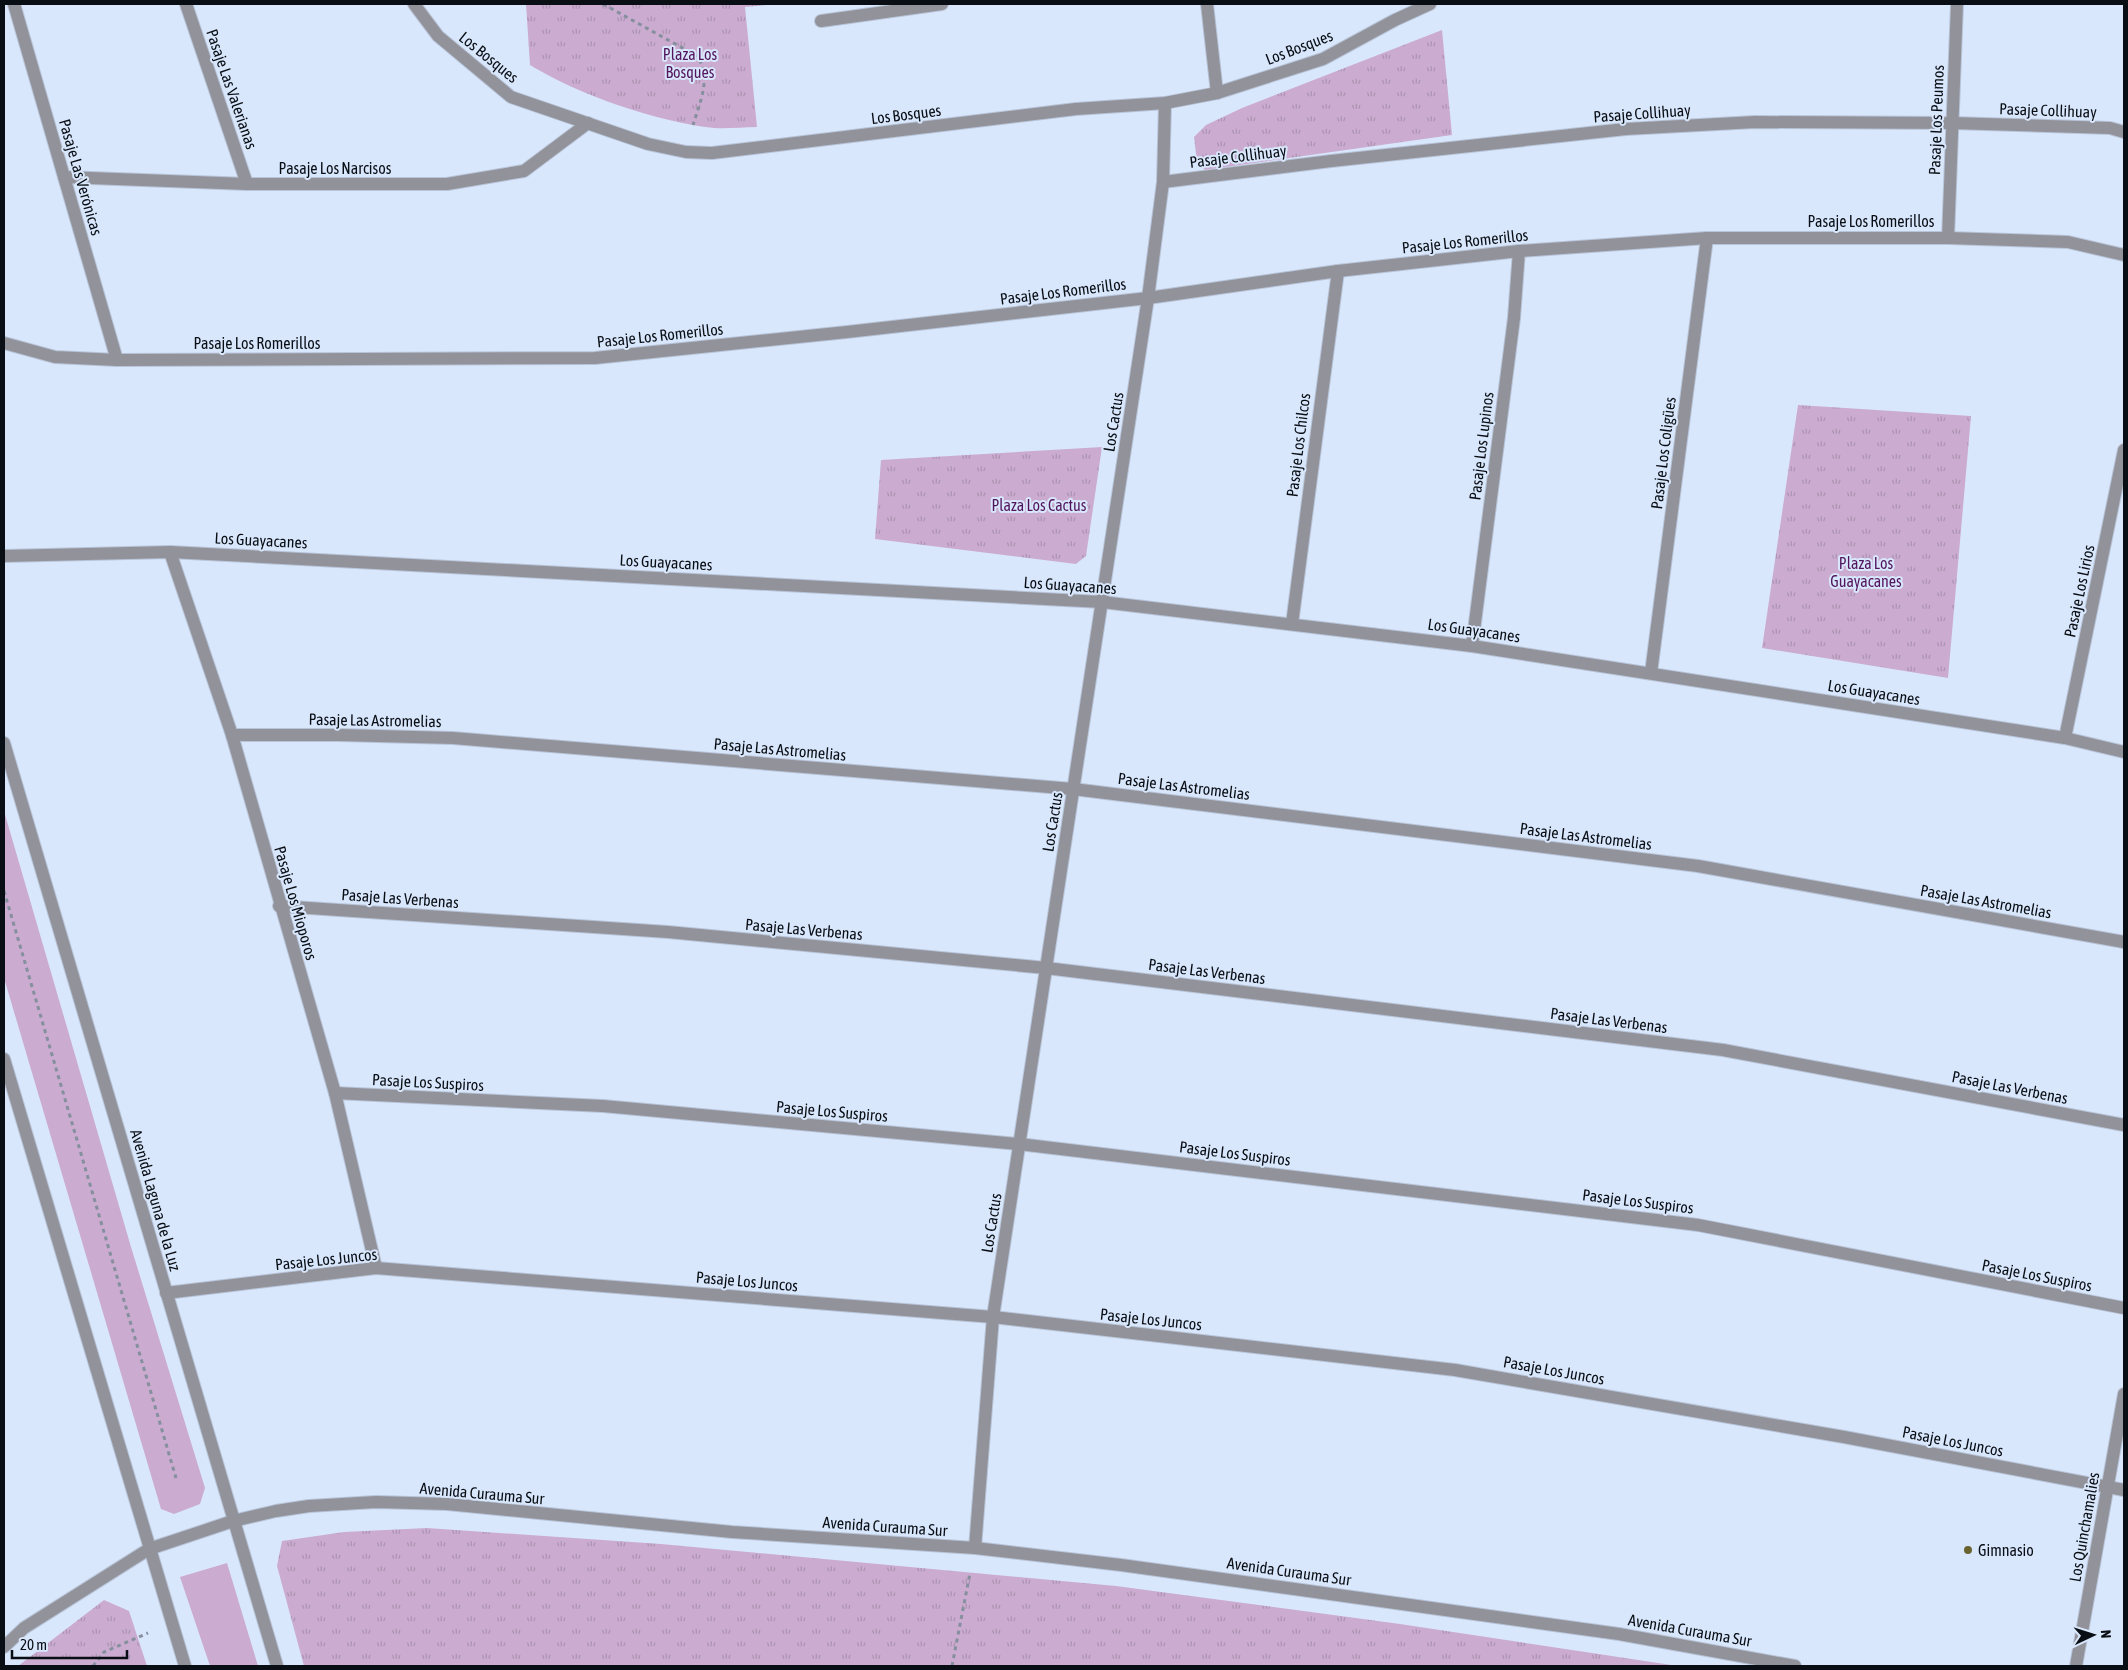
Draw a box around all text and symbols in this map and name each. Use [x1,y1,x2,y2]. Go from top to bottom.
street label: Los Bosques [1263,26,1336,69]
street label: Pasaje Las Valerianas [202,27,261,152]
street label: Los Bosques [455,28,522,87]
park label: Plaza Los Bosques [663,45,717,82]
street label: Pasaje Los Peumos [1925,64,1948,175]
street label: Pasaje Collihuay [1999,99,2097,122]
street label: Los Bosques [870,101,943,128]
street label: Pasaje Collihuay [1593,101,1692,126]
street label: Pasaje Las Verónicas [55,117,106,238]
street label: Pasaje Collihuay [1188,141,1288,172]
street label: Pasaje Los Narcisos [279,159,392,178]
street label: Pasaje Los Romerillos [1808,212,1935,231]
street label: Pasaje Los Romerillos [1401,225,1530,258]
street label: Pasaje Los Romerillos [999,274,1128,309]
street label: Pasaje Los Romerillos [596,319,725,352]
street label: Pasaje Los Romerillos [194,334,321,353]
street label: Los Cactus [1099,391,1127,453]
street label: Pasaje Los Lupinos [1465,391,1498,501]
street label: Pasaje Los Chilcos [1283,392,1314,498]
street label: Pasaje Los Coligües [1647,396,1680,510]
park label: Plaza Los Cactus [991,496,1087,514]
street label: Los Guayacanes [214,529,308,552]
street label: Pasaje Los Lirios [2060,543,2099,639]
street label: Los Guayacanes [619,551,713,574]
park label: Plaza Los Guayacanes [1830,554,1902,591]
street label: Los Guayacanes [1023,573,1117,598]
street label: Los Guayacanes [1427,615,1522,646]
street label: Los Guayacanes [1826,676,1922,709]
street label: Pasaje Las Astromelias [308,710,442,731]
street label: Pasaje Las Astromelias [713,734,847,765]
street label: Pasaje Las Astromelias [1117,769,1251,804]
street label: Los Cactus [1038,791,1066,853]
street label: Pasaje Las Astromelias [1519,819,1653,854]
street label: Pasaje Los Mioporos [270,844,321,963]
street label: Pasaje Las Astromelias [1919,881,2053,922]
street label: Pasaje Las Verbenas [341,885,460,912]
street label: Pasaje Las Verbenas [745,915,864,944]
street label: Pasaje Las Verbenas [1147,955,1267,988]
street label: Pasaje Las Verbenas [1549,1004,1669,1037]
street label: Pasaje Las Verbenas [1950,1067,2070,1108]
street label: Pasaje Los Suspiros [372,1070,485,1095]
street label: Pasaje Los Suspiros [775,1097,889,1126]
street label: Avenida Laguna de la Luz [126,1127,185,1273]
street label: Pasaje Los Suspiros [1178,1137,1292,1170]
street label: Pasaje Los Suspiros [1581,1185,1695,1218]
street label: Los Cactus [977,1192,1005,1254]
street label: Pasaje Los Juncos [274,1245,378,1274]
street label: Pasaje Los Suspiros [1980,1255,2094,1296]
street label: Pasaje Los Juncos [695,1268,799,1295]
street label: Pasaje Los Juncos [1099,1305,1203,1334]
street label: Pasaje Los Juncos [1502,1352,1606,1389]
street label: Pasaje Los Juncos [1901,1422,2005,1461]
street label: Los Quinchamalies [2066,1470,2103,1583]
street label: Avenida Curauma Sur [419,1479,545,1507]
street label: Avenida Curauma Sur [822,1513,948,1539]
place label: Gimnasio [1978,1541,2034,1559]
marker: Gimnasio [1962,1544,1974,1556]
street label: Avenida Curauma Sur [1226,1553,1352,1589]
street label: Avenida Curauma Sur [1627,1610,1753,1650]
north arrow [2068,1610,2118,1660]
scale bar [12,1628,128,1660]
text: N [2098,1629,2114,1639]
text: 20 m [20,1636,47,1653]

